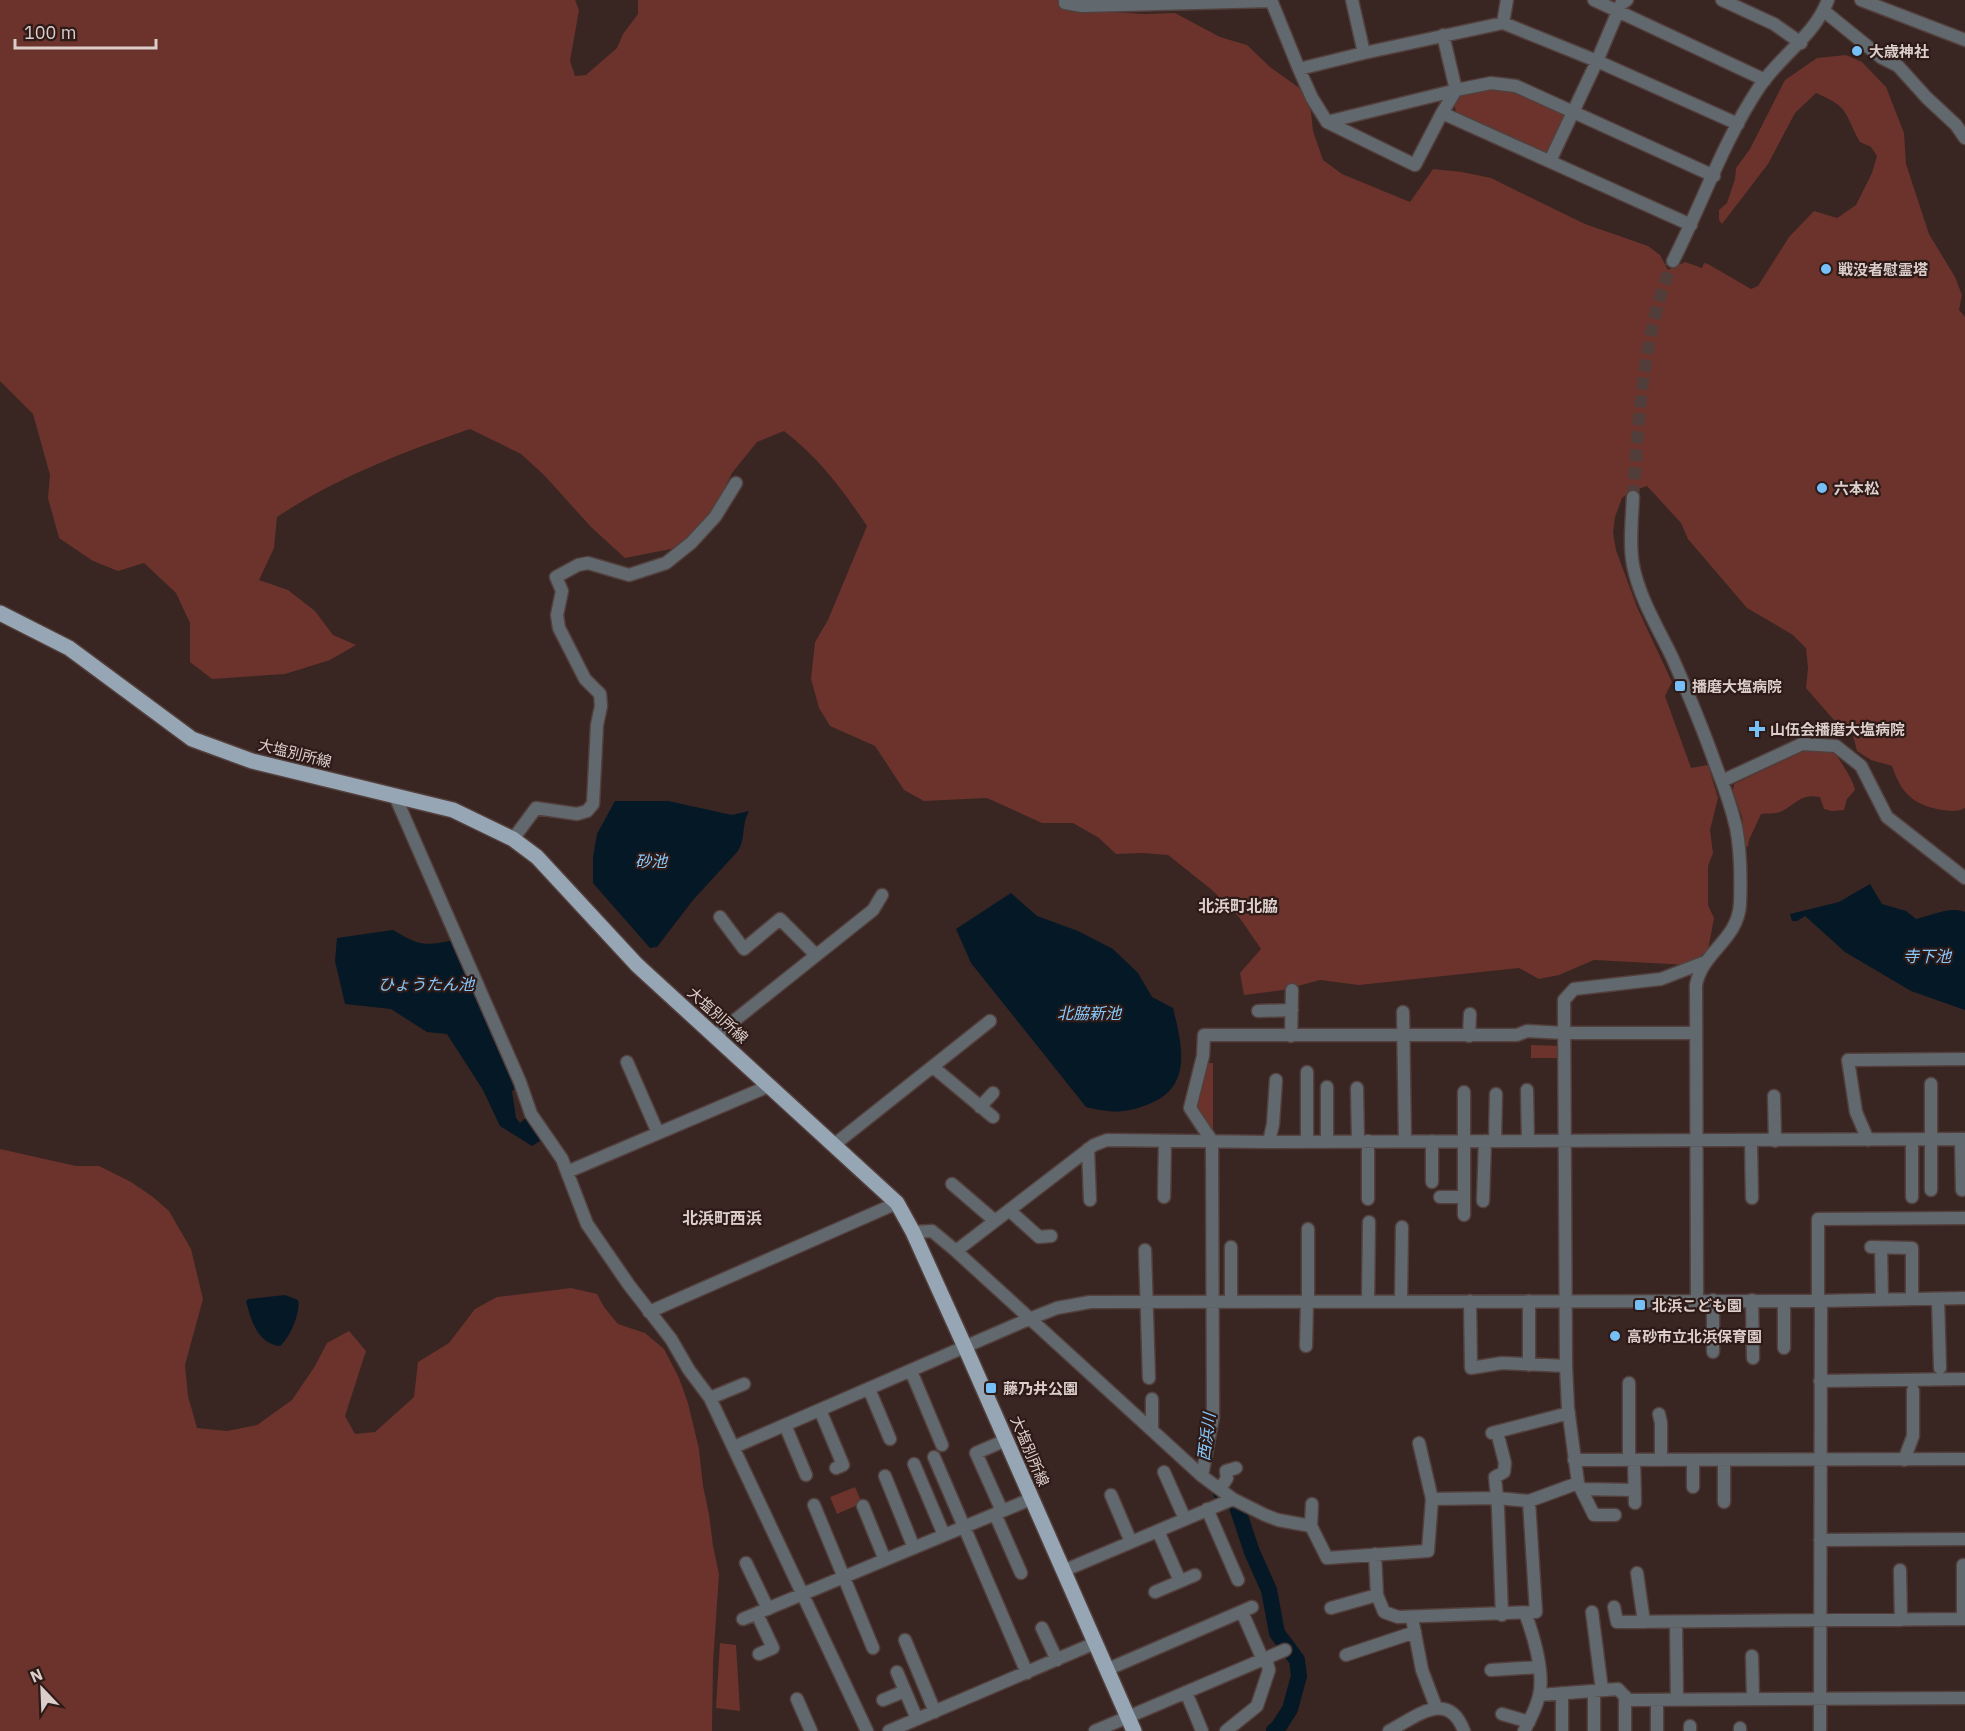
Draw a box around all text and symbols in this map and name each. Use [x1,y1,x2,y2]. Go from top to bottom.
scale bar [15,12,156,50]
text: 100 m [24,21,76,44]
place label: 大歳神社 [1869,42,1929,61]
marker: 大歳神社 [1850,44,1864,58]
place label: 戦没者慰霊塔 [1838,260,1928,279]
marker: 戦没者慰霊塔 [1819,262,1833,276]
place label: 六本松 [1834,479,1879,498]
marker: 六本松 [1815,481,1829,495]
place label: 播磨大塩病院 [1692,677,1782,696]
marker: 播磨大塩病院 [1673,679,1687,693]
marker: 山伍会播磨大塩病院 [1748,720,1766,738]
place label: 山伍会播磨大塩病院 [1770,720,1905,739]
street label: 大塩別所線 [256,735,334,771]
water label: 砂池 [635,851,669,871]
district label: 北浜町北脇 [1198,896,1278,916]
water label: 寺下池 [1903,946,1953,966]
water label: ひょうたん池 [378,974,476,994]
street label: 大塩別所線 [684,983,752,1047]
water label: 北脇新池 [1057,1003,1123,1023]
district label: 北浜町西浜 [682,1208,762,1228]
place label: 北浜こども園 [1652,1296,1742,1315]
marker: 北浜こども園 [1633,1298,1647,1312]
place label: 高砂市立北浜保育園 [1627,1327,1762,1346]
marker: 高砂市立北浜保育園 [1608,1329,1622,1343]
place label: 藤乃井公園 [1003,1379,1078,1398]
marker: 藤乃井公園 [984,1381,998,1395]
water label: 西浜川 [1193,1410,1219,1462]
street label: 大塩別所線 [1007,1413,1053,1489]
north arrow [12,1659,72,1719]
text: N [27,1664,45,1687]

